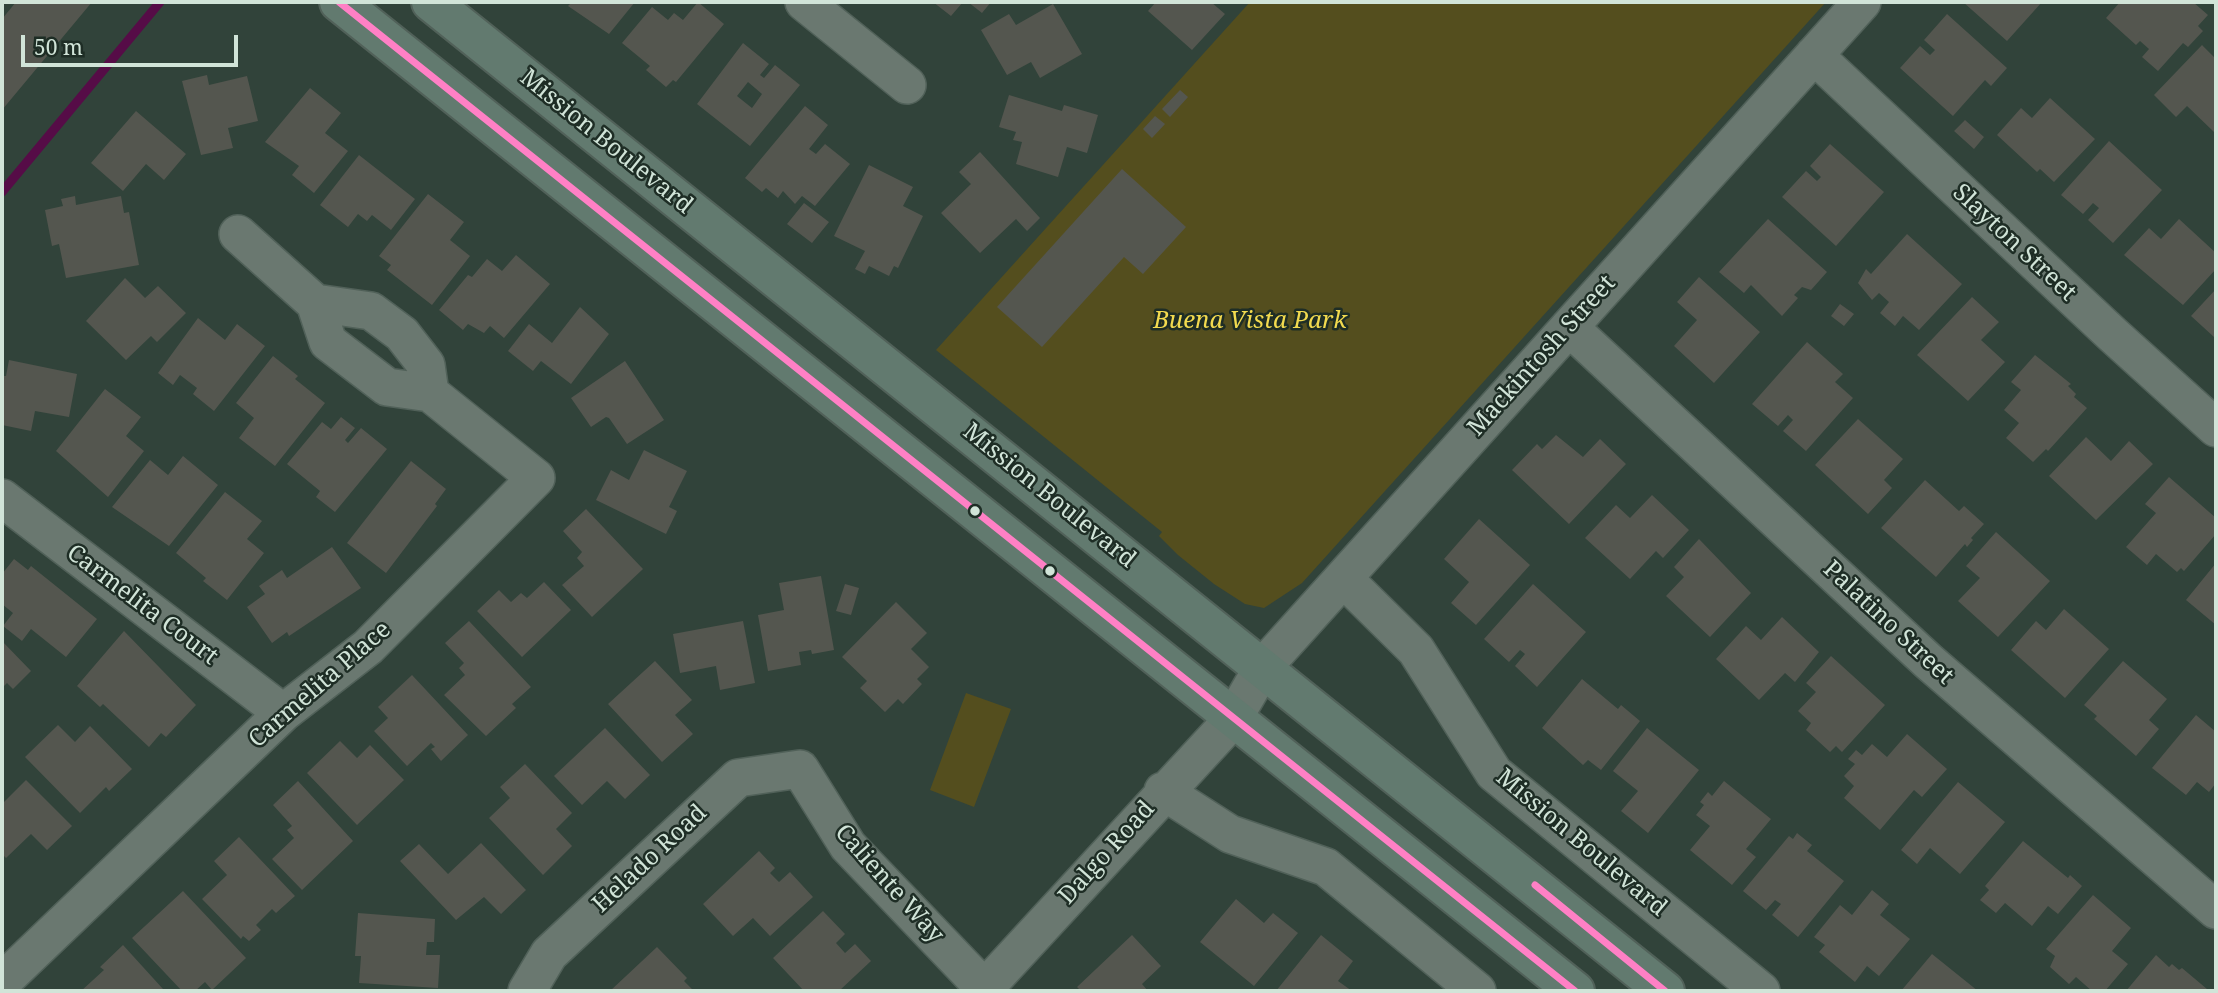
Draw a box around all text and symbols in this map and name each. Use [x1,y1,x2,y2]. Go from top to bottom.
scale bar [24,21,242,65]
text: 50 m [34,33,83,61]
street label: Mission Boulevard [514,64,698,220]
street label: Slayton Street [1946,179,2082,307]
street label: Mackintosh Street [1462,270,1622,442]
park label: Buena Vista Park [1153,307,1347,335]
street label: Mission Boulevard [957,418,1141,574]
unlabelled marker [968,504,982,518]
street label: Carmelita Court [61,539,223,671]
street label: Palatino Street [1817,555,1959,691]
unlabelled marker [1043,564,1057,578]
street label: Carmelita Place [243,616,397,754]
street label: Mission Boulevard [1490,763,1672,923]
street label: Dalgo Road [1053,795,1161,911]
street label: Helado Road [587,799,713,919]
street label: Caliente Way [828,819,950,949]

